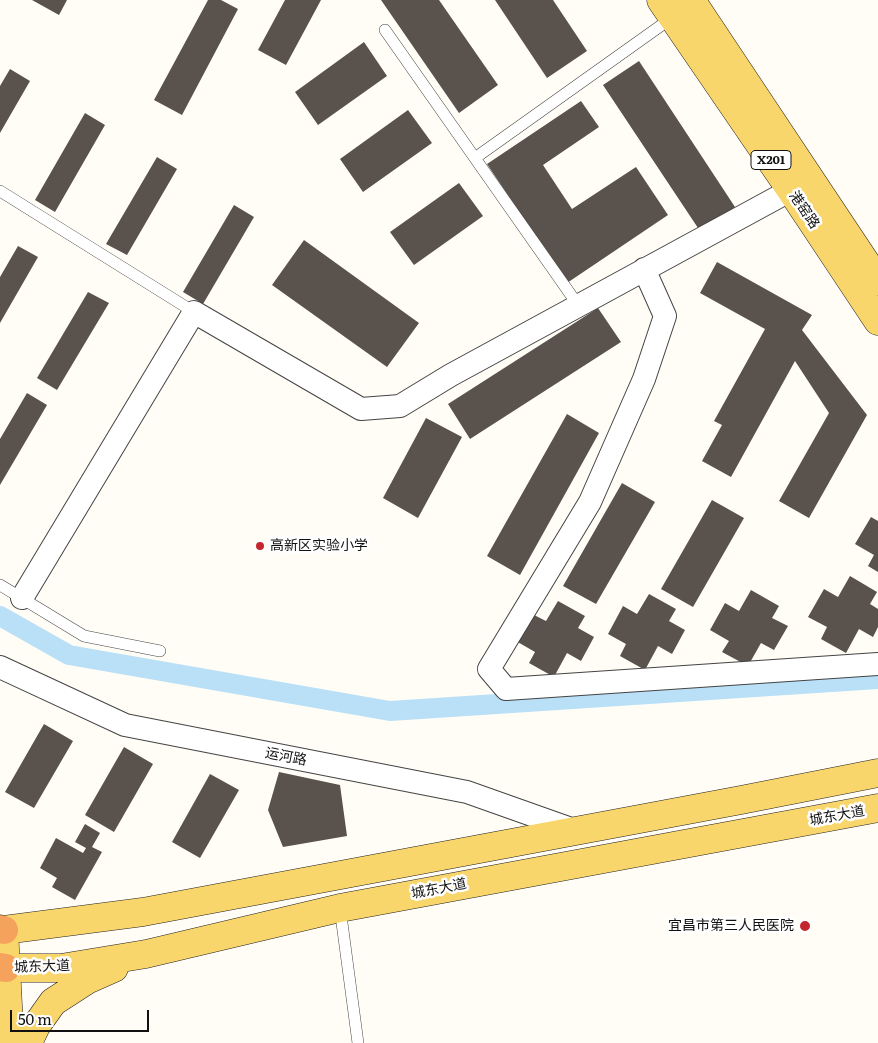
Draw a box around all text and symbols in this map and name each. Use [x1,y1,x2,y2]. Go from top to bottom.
road number: X201 [751,150,791,170]
street label: 港窑路 [785,188,823,232]
place label: 高新区实验小学 [270,538,368,554]
marker: 高新区实验小学 [254,540,266,552]
street label: 运河路 [264,745,308,769]
street label: 城东大道 [808,803,866,829]
street label: 城东大道 [410,875,468,903]
place label: 宜昌市第三人民医院 [668,918,794,934]
marker: 宜昌市第三人民医院 [798,919,812,933]
street label: 城东大道 [14,958,70,976]
scale bar [12,1000,151,1032]
text: 50 m [18,1007,52,1030]

